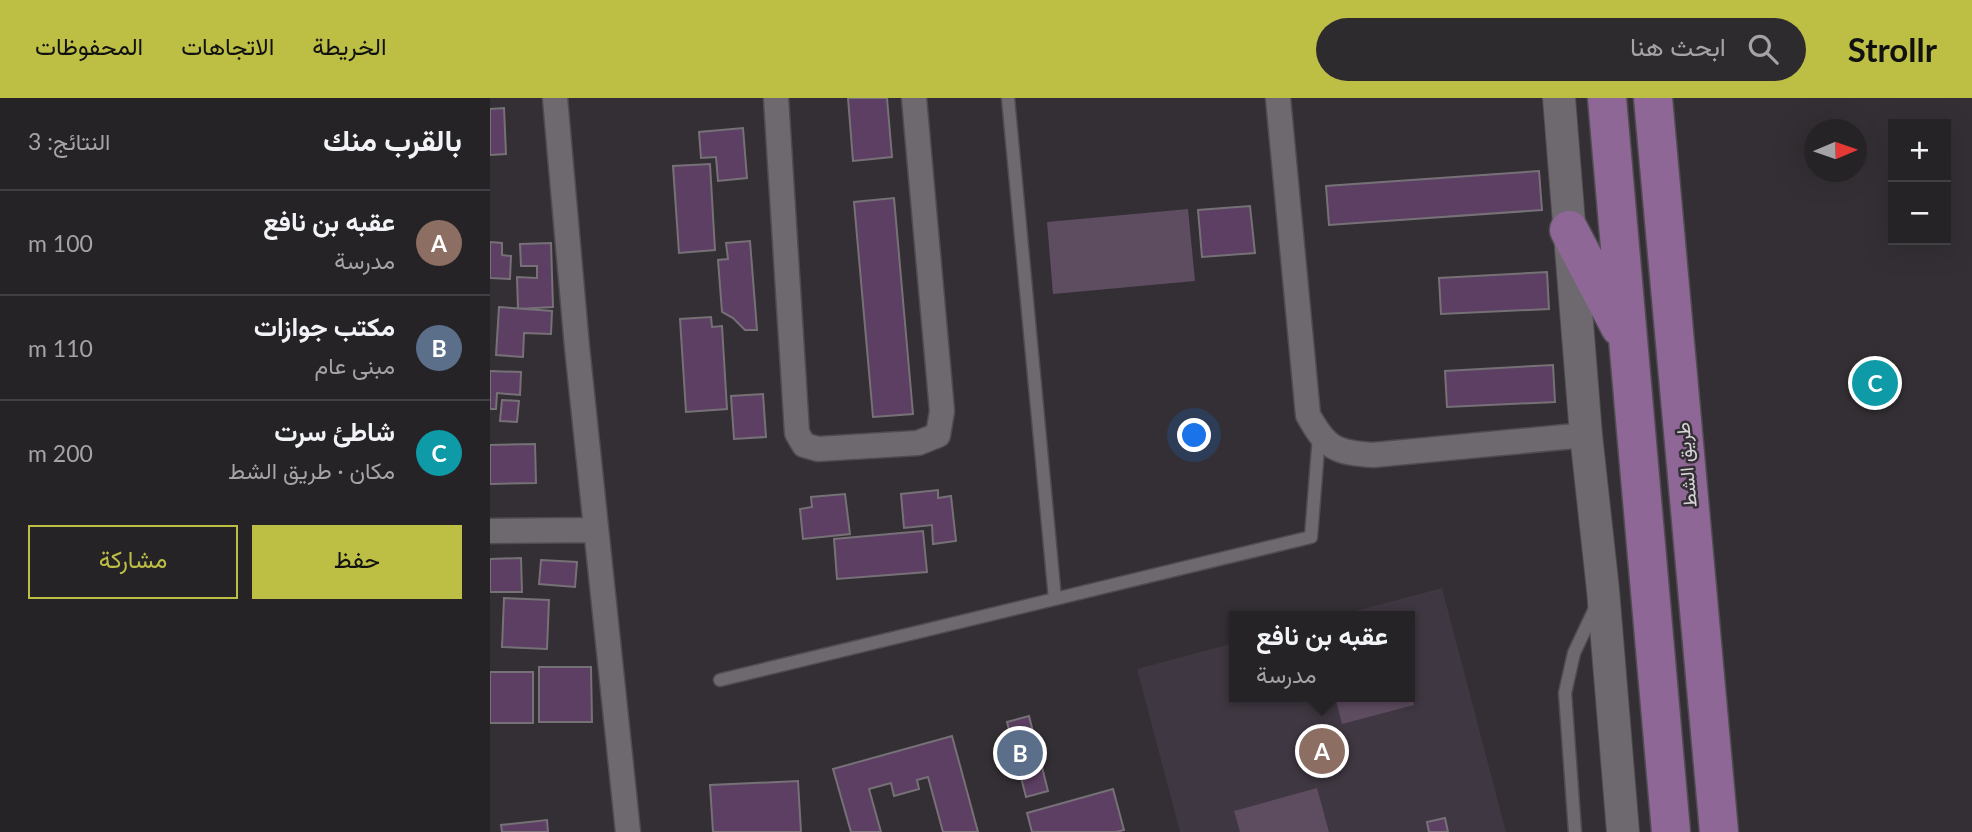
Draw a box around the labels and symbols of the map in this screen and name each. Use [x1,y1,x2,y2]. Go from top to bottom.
north arrow [1804,119,1867,182]
pin: C [1852,357,1898,409]
your location [1177,418,1211,452]
street label: طريق الشط [1670,421,1702,509]
pin: A [1299,725,1345,777]
pin: B [997,727,1043,779]

